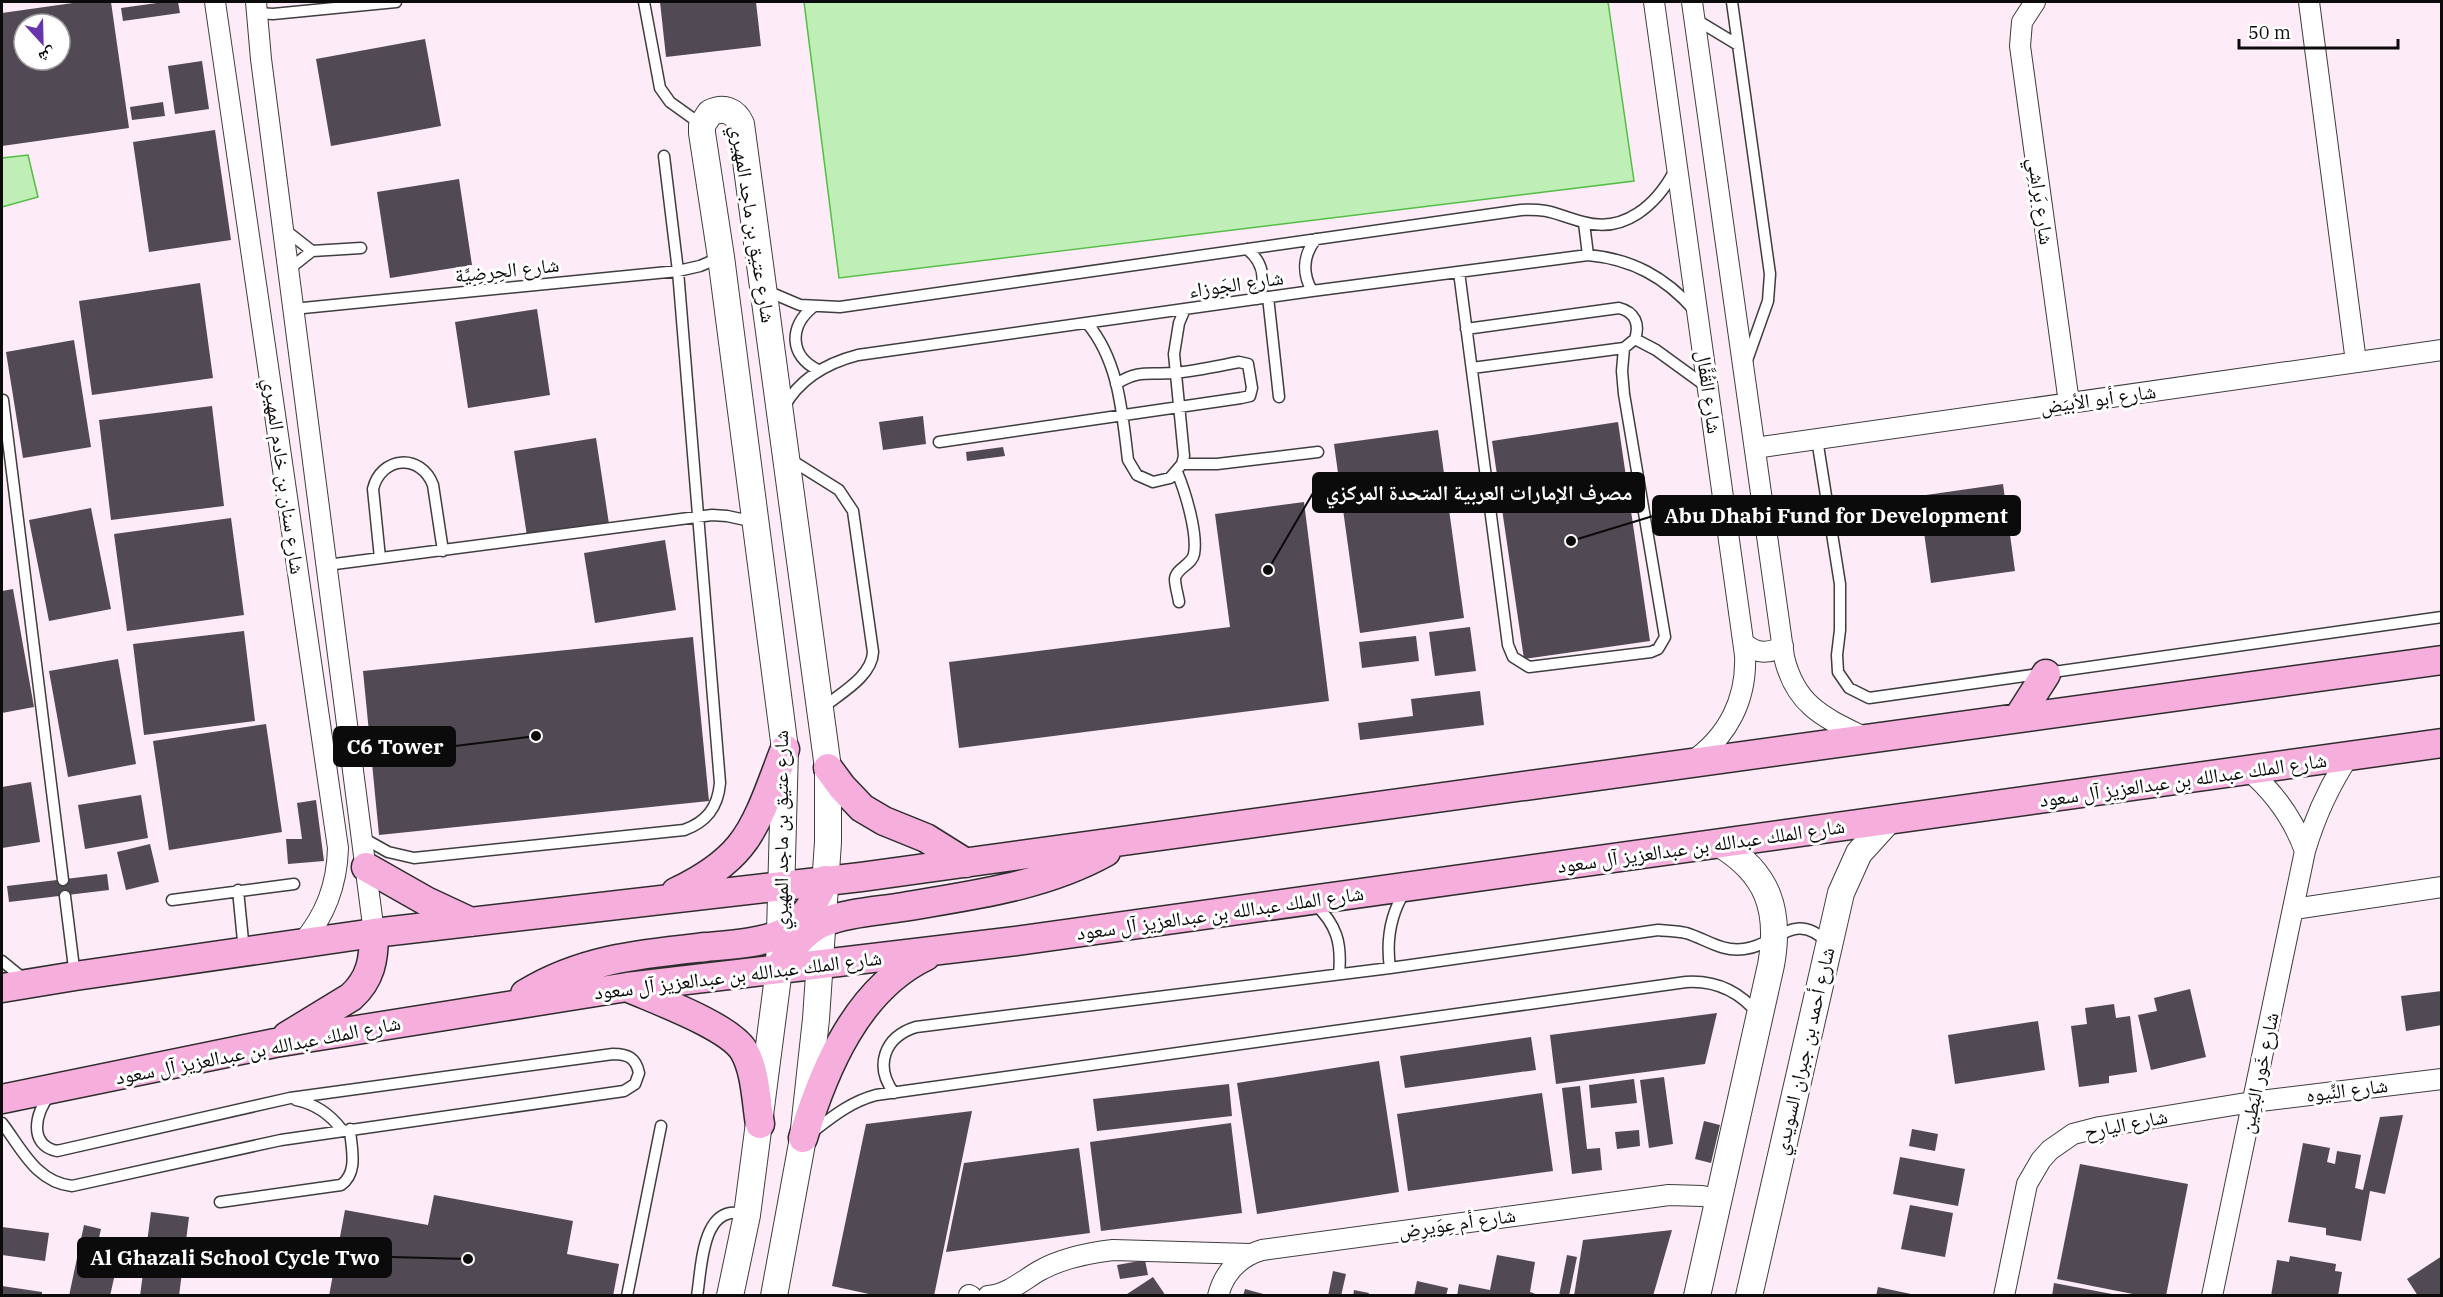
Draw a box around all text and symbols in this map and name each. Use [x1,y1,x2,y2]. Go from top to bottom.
north arrow [12,12,72,72]
scale bar [2239,12,2398,50]
text: 50 m [2248,21,2291,44]
text: ش [36,43,59,68]
street label: شارع عتيق بن ماجد المهيري [721,123,782,325]
street label: شارع بَراشِي [2019,156,2061,247]
street label: شارع الحِرضِيَّة [453,251,561,288]
street label: شارع الجَوزاء [1187,263,1285,304]
street label: شارع القُفَّال [1690,348,1729,435]
street label: شارع سنان بن خادم المهيري [254,376,312,576]
street label: شارع أبو الأبيَض [2038,377,2158,420]
callout: مصرف الإمارات العربية المتحدة المركزي [1313,473,1644,512]
text: مصرف الإمارات العربية المتحدة المركزي [1326,478,1632,509]
callout: Abu Dhabi Fund for Development [1653,496,2020,535]
text: Abu Dhabi Fund for Development [1664,501,2008,529]
callout: C6 Tower [334,727,455,766]
street label: شارع عتيق بن ماجد المهيري [767,730,797,930]
text: C6 Tower [346,732,444,760]
street label: شارع الملك عبدالله بن عبدالعزيز آل سعود [2038,746,2328,813]
street label: شارع الملك عبدالله بن عبدالعزيز آل سعود [1556,812,1846,879]
street label: شارع الملك عبدالله بن عبدالعزيز آل سعود [1075,879,1365,946]
street label: شارع الملك عبدالله بن عبدالعزيز آل سعود [592,943,883,1006]
street label: شارع أحمد بن جبران السويدي [1766,944,1844,1158]
street label: شارع الملك عبدالله بن عبدالعزيز آل سعود [113,1009,403,1090]
street label: شارع خَور البَطِين [2232,1010,2285,1136]
street label: شارع النِّيوه [2304,1071,2389,1108]
street label: شارع اليارِح [2082,1102,2170,1147]
street label: شارع أم عِوَيرِض [1397,1201,1518,1246]
callout: Al Ghazali School Cycle Two [78,1238,391,1277]
text: Al Ghazali School Cycle Two [90,1243,380,1271]

